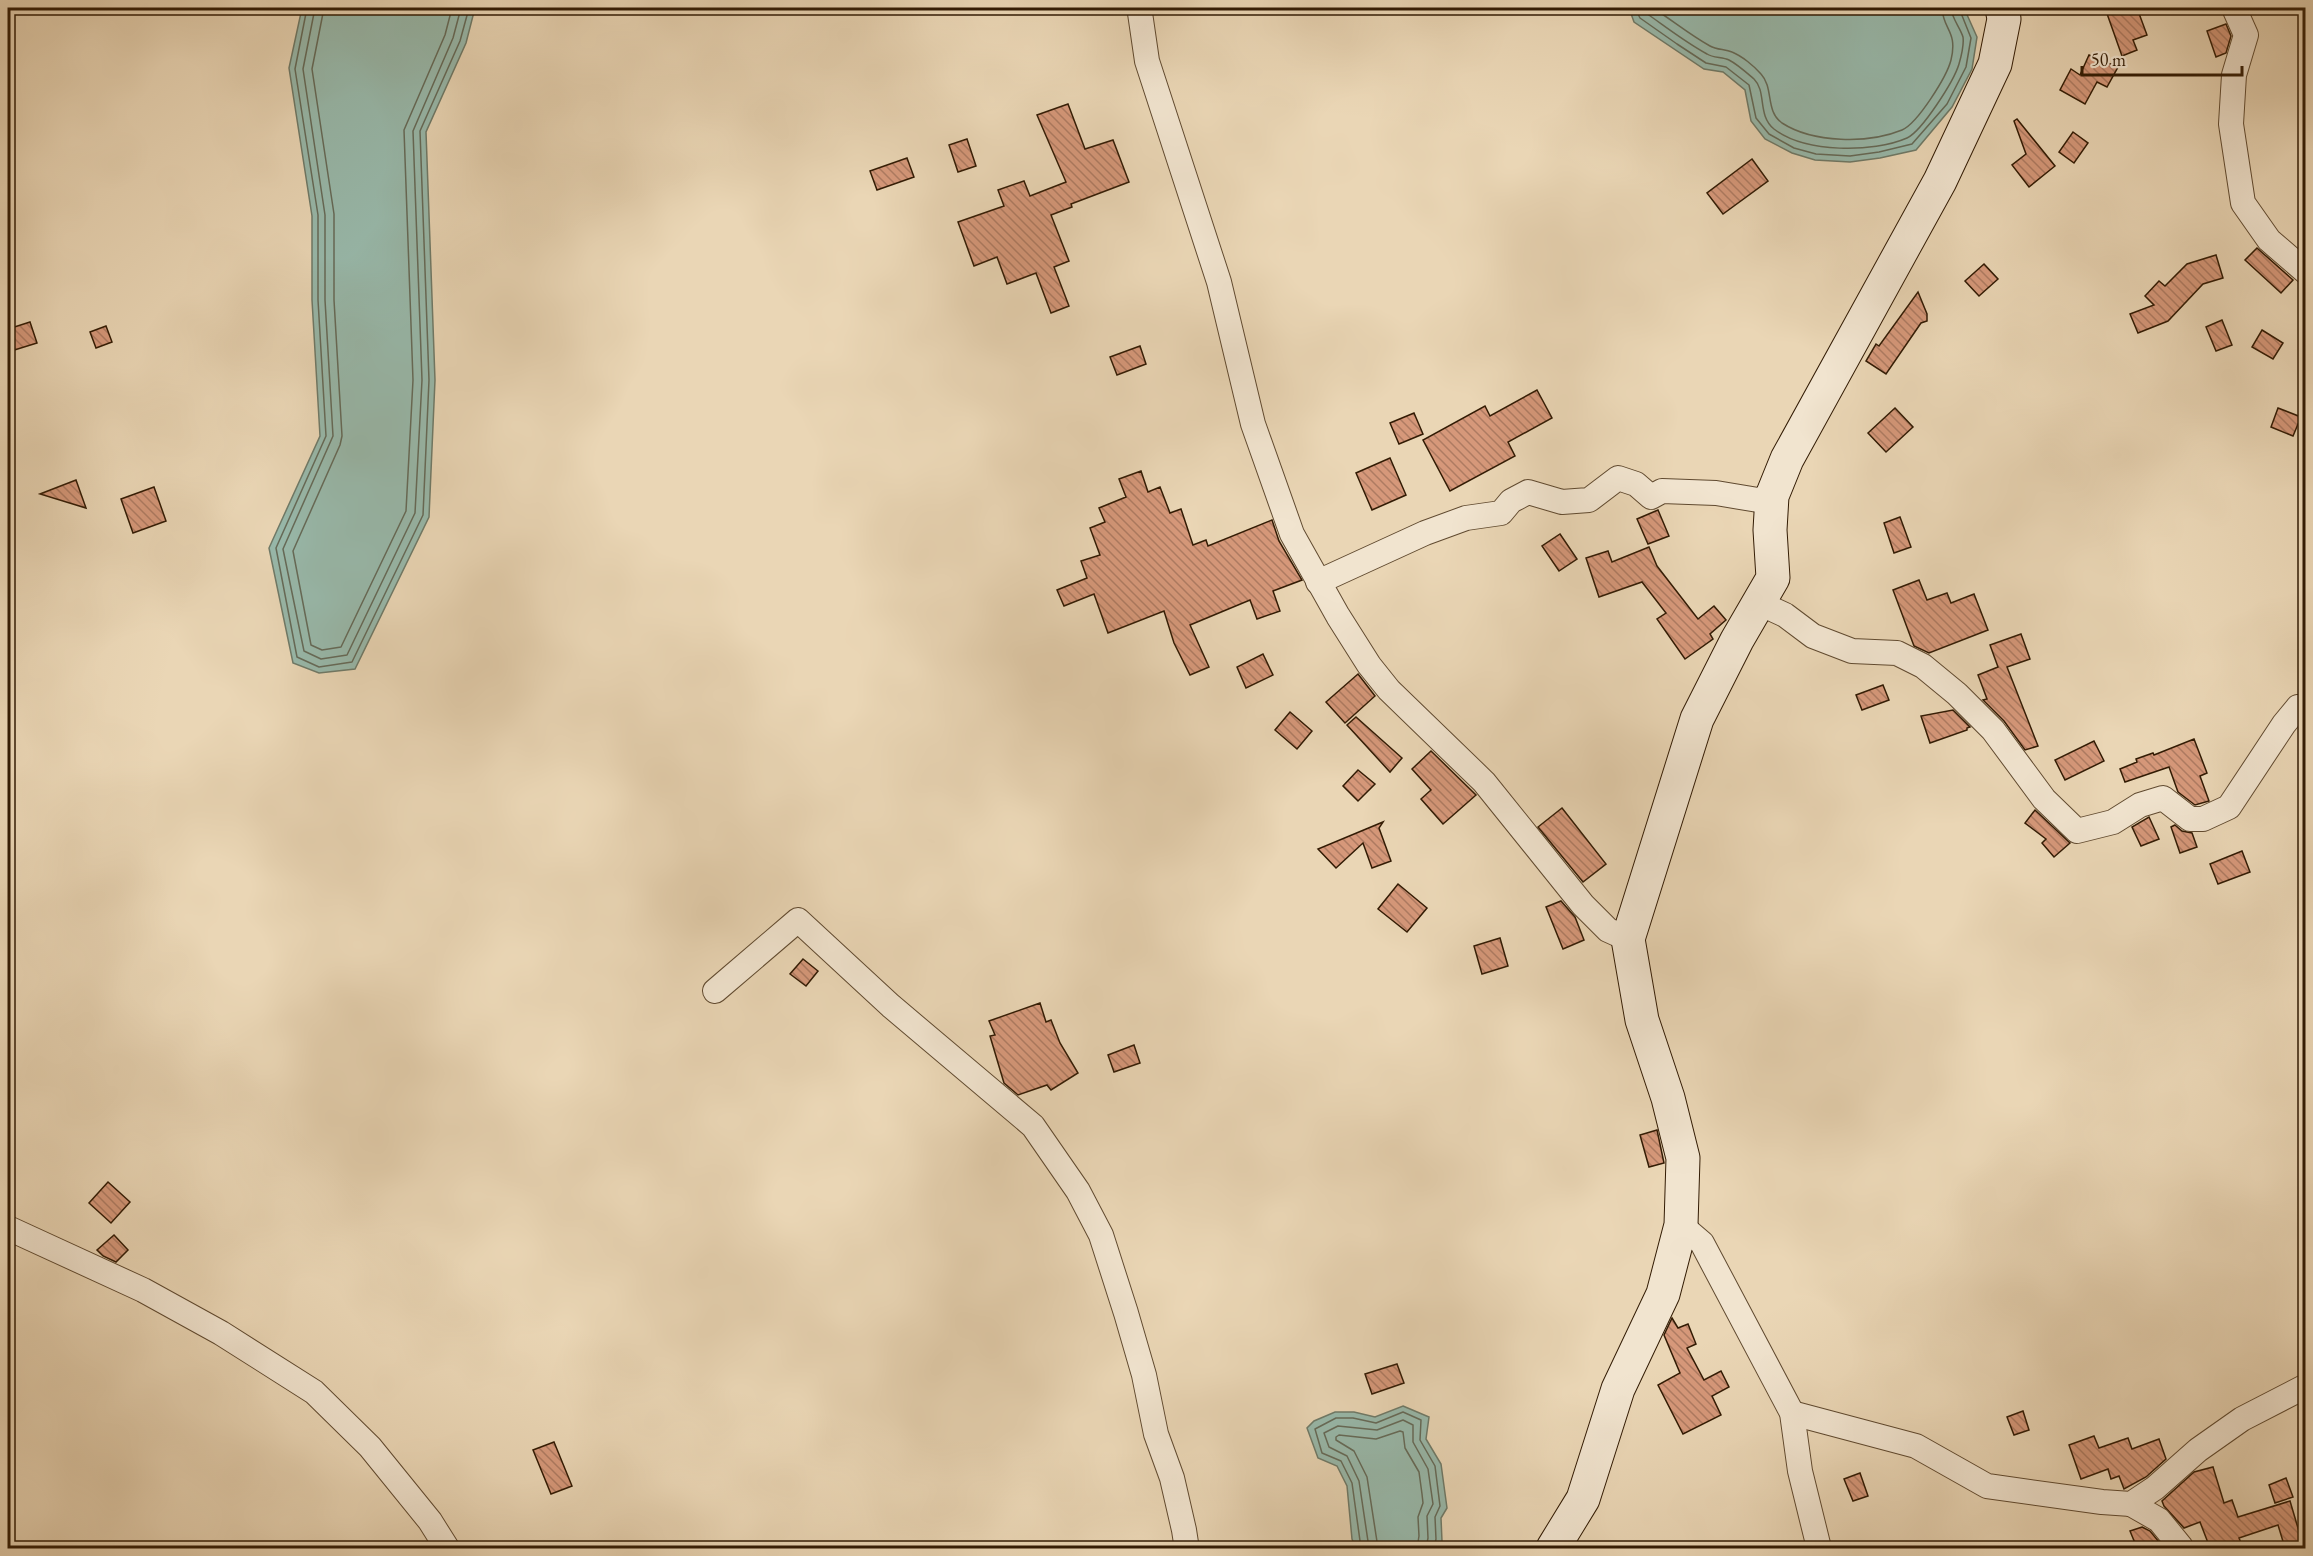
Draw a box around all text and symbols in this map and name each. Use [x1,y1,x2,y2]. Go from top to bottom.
scale bar [2082,39,2242,77]
text: 50 m [2091,48,2126,71]

